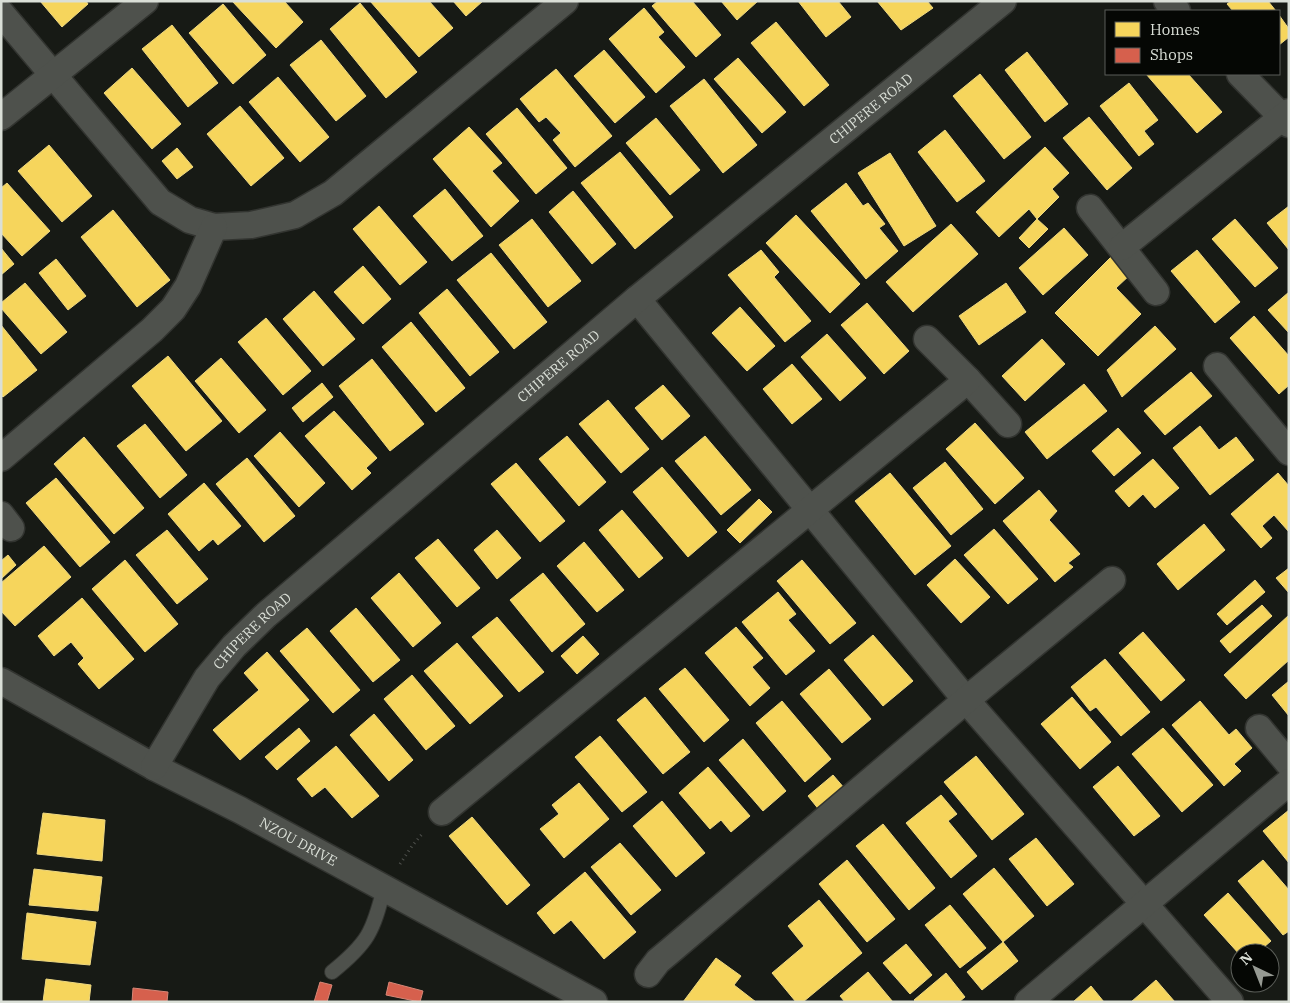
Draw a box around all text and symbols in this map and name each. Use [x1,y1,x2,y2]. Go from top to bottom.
legend [1105,10,1280,75]
text: Homes [1150,20,1200,39]
text: Shops [1150,45,1193,64]
street label: CHIPERE ROAD [825,69,917,148]
street label: CHIPERE ROAD [513,326,603,406]
street label: CHIPERE ROAD [209,588,295,673]
street label: NZOU DRIVE [256,813,340,870]
north arrow [1230,943,1280,993]
text: N [1236,948,1256,969]

